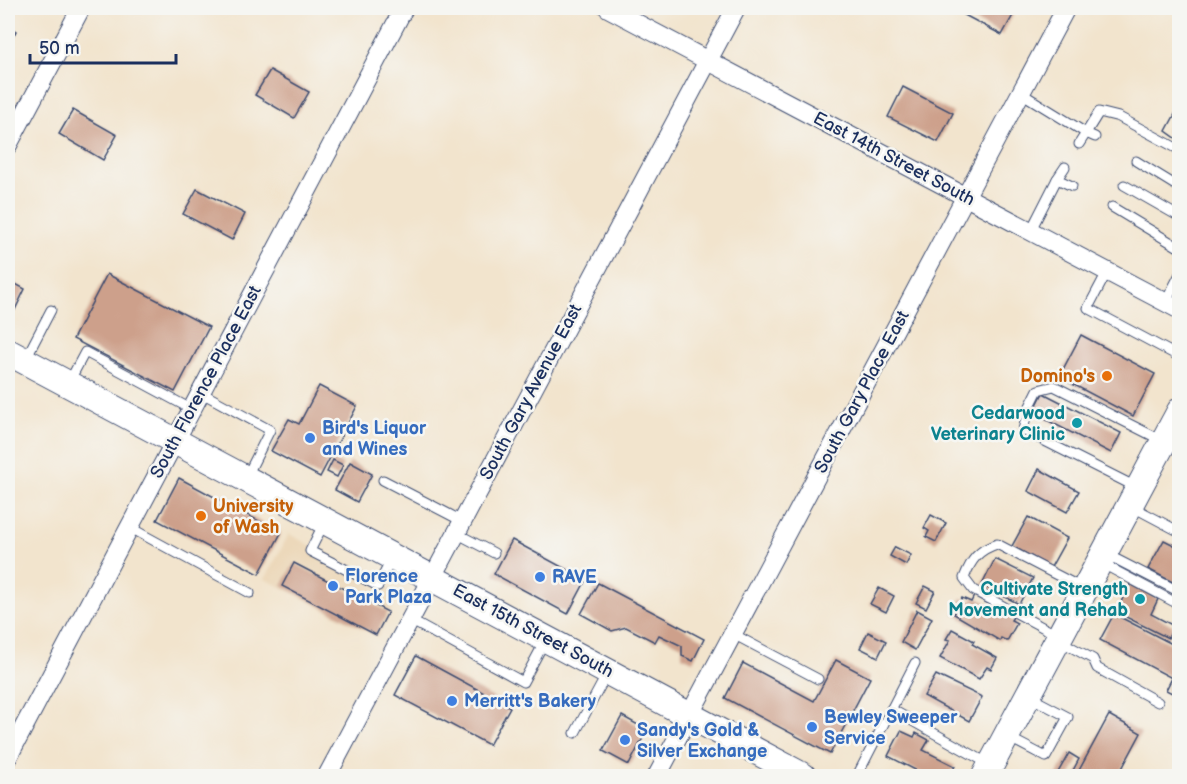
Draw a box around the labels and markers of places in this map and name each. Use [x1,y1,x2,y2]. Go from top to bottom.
place label: Domino's [1020,366,1095,387]
marker: Domino's [1100,369,1114,383]
place label: Cedarwood Veterinary Clinic [931,403,1065,445]
marker: Cedarwood Veterinary Clinic [1070,416,1084,430]
place label: Bird's Liquor and Wines [322,418,427,460]
marker: Bird's Liquor and Wines [303,431,317,445]
place label: University of Wash [213,496,294,538]
marker: University of Wash [194,509,208,523]
place label: Florence Park Plaza [345,566,432,608]
place label: RAVE [552,567,597,588]
marker: RAVE [533,570,547,584]
marker: Florence Park Plaza [326,579,340,593]
place label: Cultivate Strength Movement and Rehab [948,579,1128,621]
marker: Cultivate Strength Movement and Rehab [1133,592,1147,606]
place label: Merritt's Bakery [464,691,597,712]
marker: Merritt's Bakery [445,694,459,708]
place label: Bewley Sweeper Service [824,707,958,749]
place label: Sandy's Gold & Silver Exchange [637,720,767,762]
marker: Bewley Sweeper Service [805,720,819,734]
marker: Sandy's Gold & Silver Exchange [618,733,632,747]

